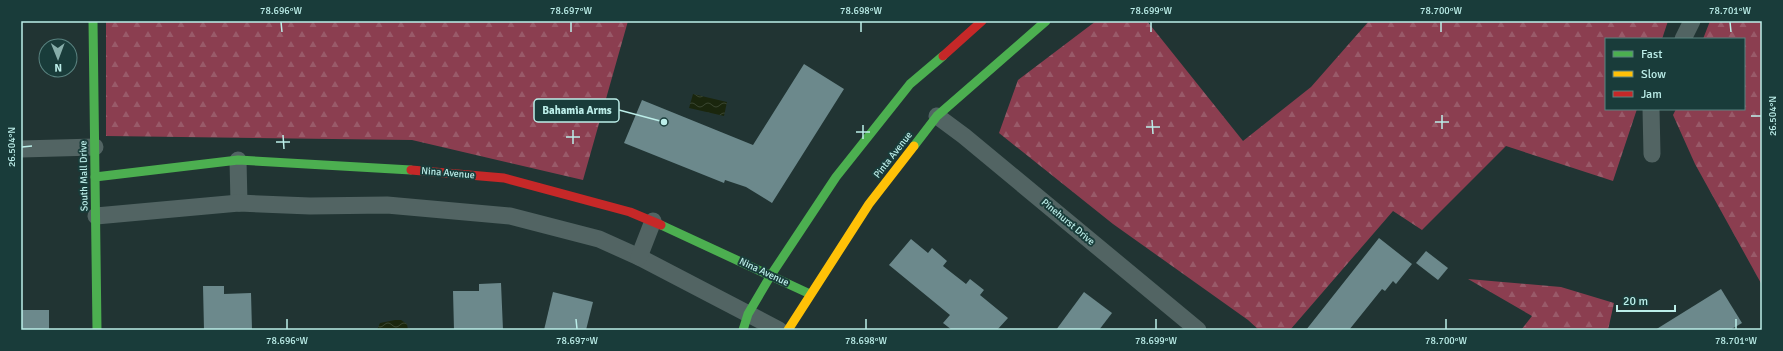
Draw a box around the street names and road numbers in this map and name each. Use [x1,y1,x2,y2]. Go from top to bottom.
street label: Pinta Avenue [871,129,915,181]
street label: South Mall Drive [77,140,91,212]
street label: Nina Avenue [421,165,475,181]
street label: Pinehurst Drive [1039,196,1097,248]
street label: Nina Avenue [737,255,791,289]

